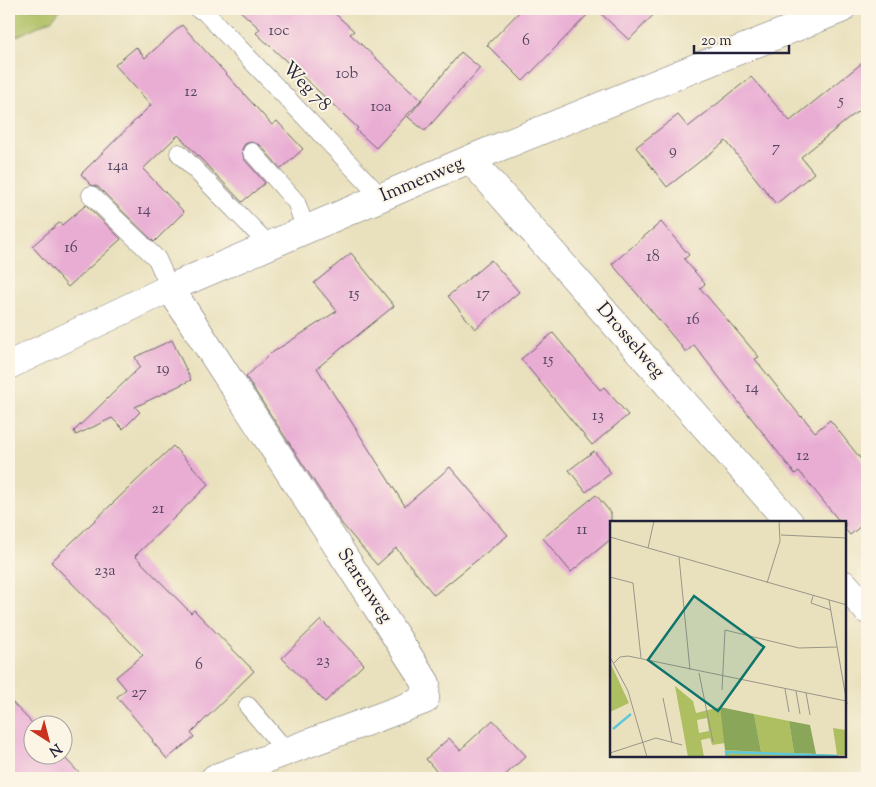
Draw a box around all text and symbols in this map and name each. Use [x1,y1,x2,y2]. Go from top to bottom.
house number: 10c [269,20,289,43]
scale bar [694,22,788,54]
house number: 6 [522,30,530,53]
text: 20 m [701,31,732,52]
street label: Weg 78 [275,56,337,118]
house number: 10b [336,63,358,86]
house number: 12 [185,81,198,104]
house number: 5 [837,90,844,113]
house number: 10a [370,96,392,119]
house number: 7 [772,137,780,160]
house number: 9 [669,140,677,163]
street label: Immenweg [376,150,468,210]
house number: 14a [108,155,129,178]
house number: 14 [137,199,151,222]
house number: 16 [64,237,78,260]
house number: 18 [646,246,660,269]
house number: 15 [349,283,360,306]
house number: 17 [476,283,490,306]
street label: Drosselweg [589,297,671,385]
house number: 16 [686,309,700,332]
house number: 15 [543,349,554,372]
house number: 19 [156,358,170,381]
house number: 14 [745,377,759,400]
house number: 13 [592,405,604,428]
house number: 12 [797,445,810,468]
house number: 21 [152,498,165,521]
house number: 11 [577,519,588,542]
inset map [610,521,846,757]
street label: Starenweg [330,543,398,629]
house number: 23a [94,560,116,583]
house number: 23 [316,650,330,673]
house number: 6 [195,654,203,677]
house number: 27 [131,682,147,705]
north arrow [22,714,72,764]
text: N [44,738,65,760]

